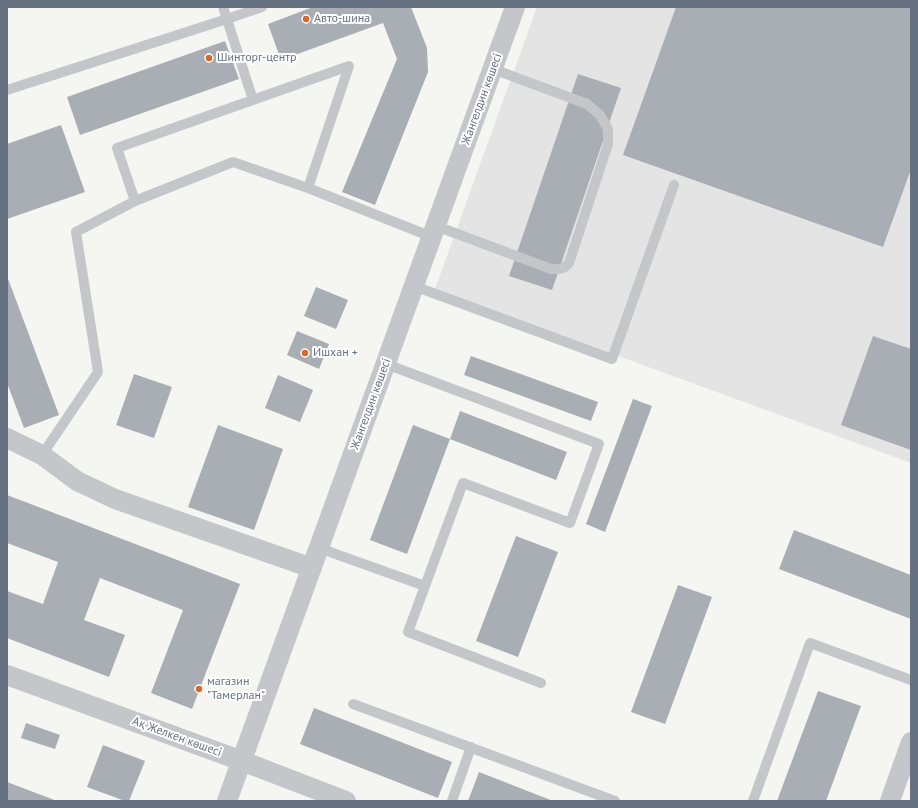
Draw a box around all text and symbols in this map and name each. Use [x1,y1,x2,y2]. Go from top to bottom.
place label: Авто-шина [314,12,370,26]
marker: Авто-шина [301,14,311,24]
place label: Шинторг-центр [217,51,297,65]
street label: Жангелдин көшесі [459,51,505,147]
marker: Шинторг-центр [204,53,214,63]
place label: Ишхан + [313,346,358,360]
marker: Ишхан + [300,348,310,358]
street label: Жангелдин көшесі [348,356,394,452]
place label: магазин "Тамерлан" [207,675,265,703]
marker: магазин "Тамерлан" [194,684,204,694]
street label: Ақ Желкен көшесі [130,714,224,760]

